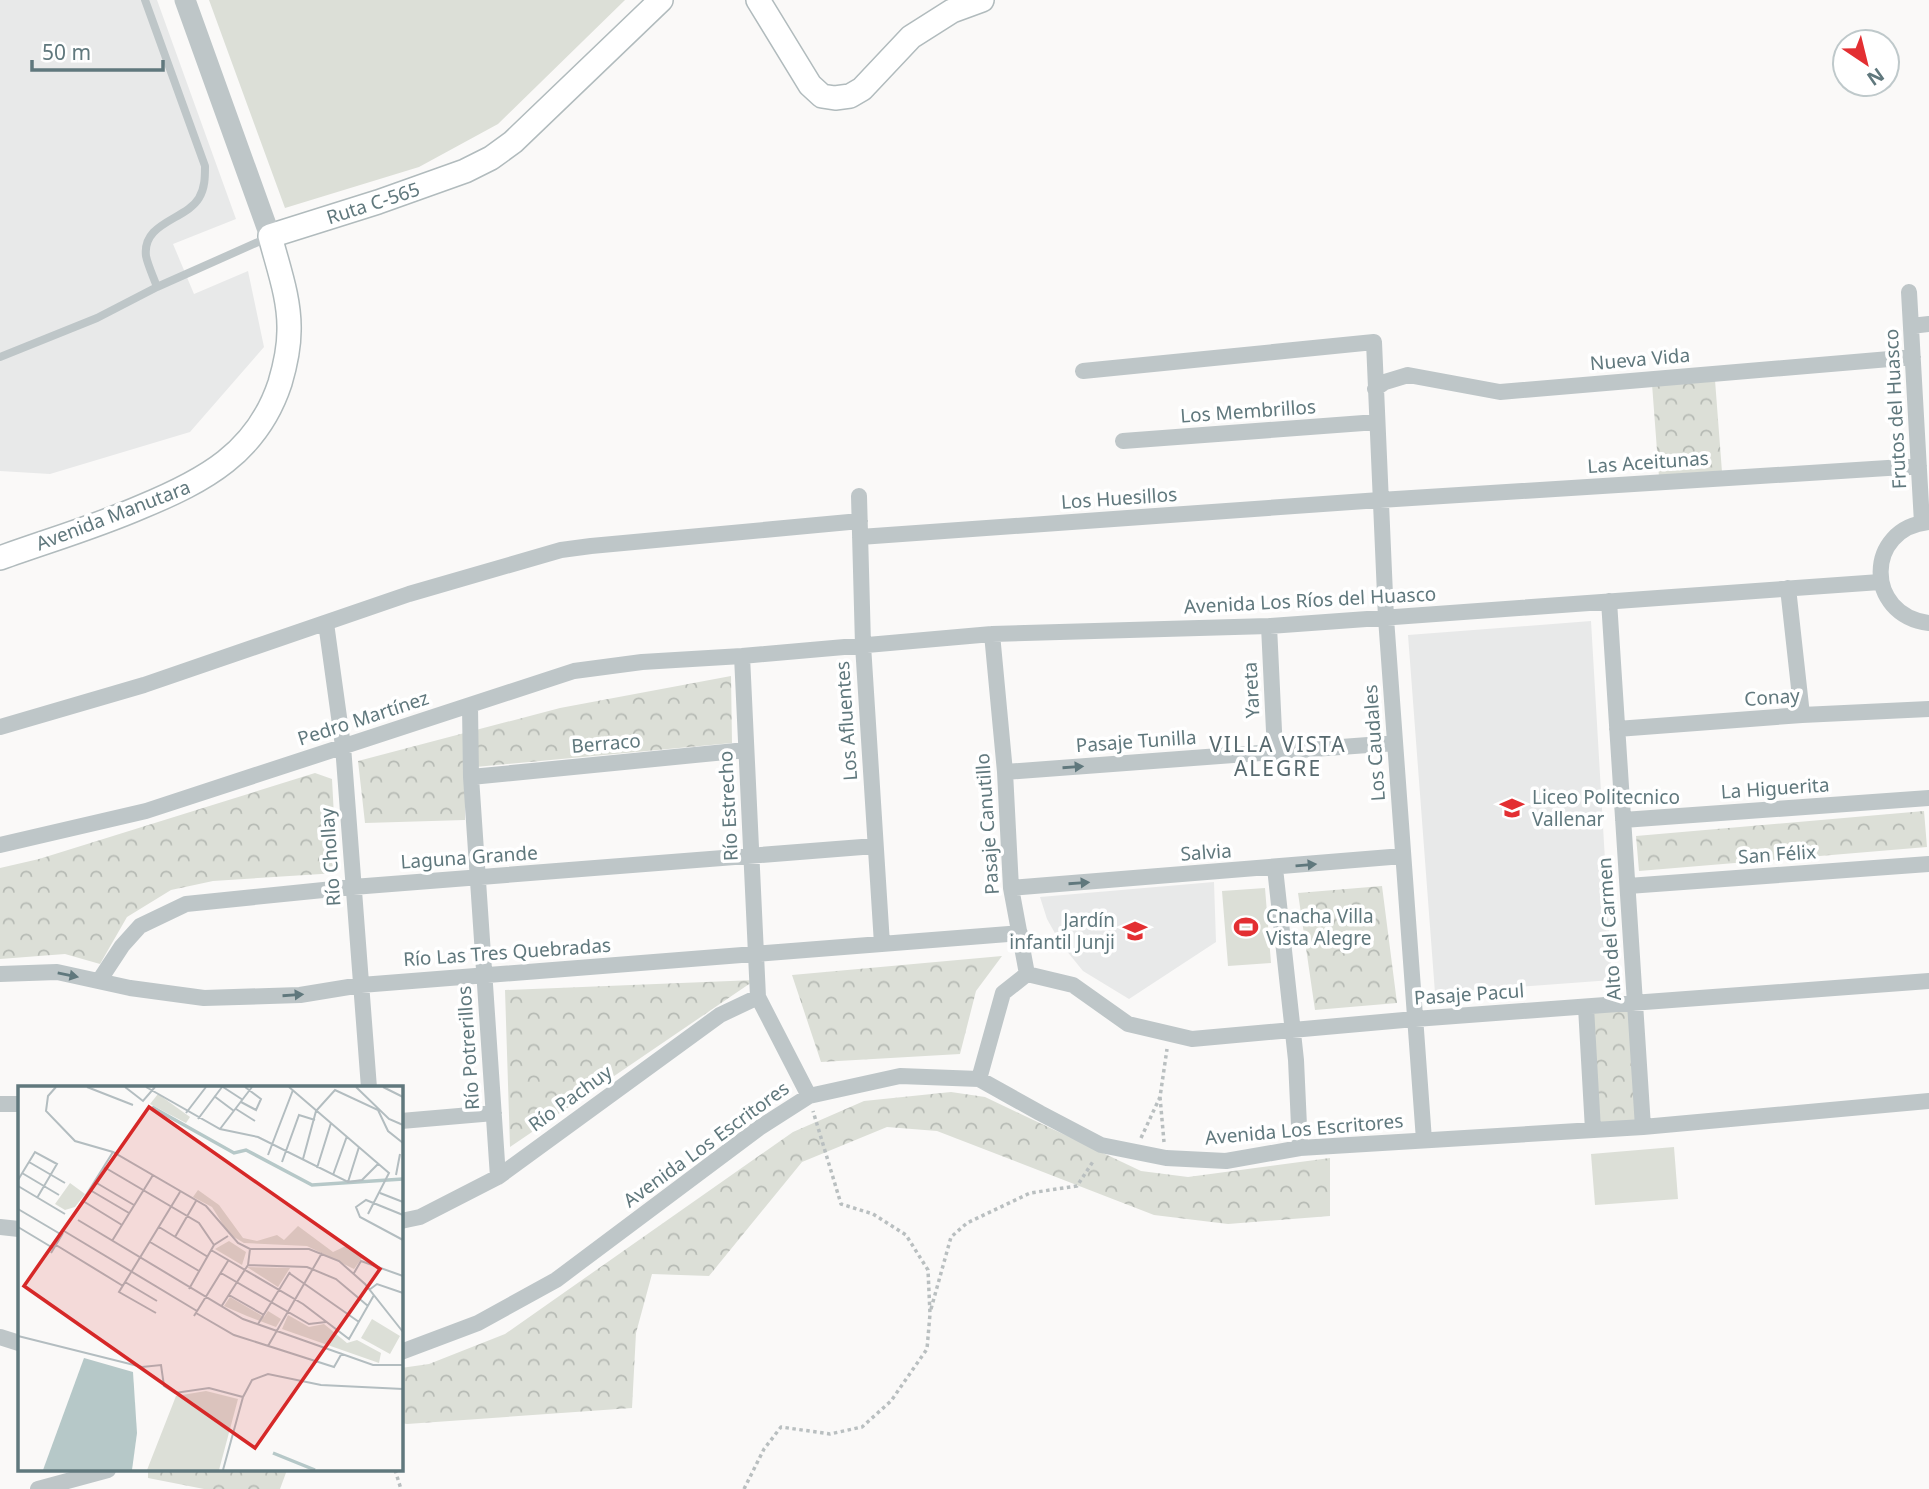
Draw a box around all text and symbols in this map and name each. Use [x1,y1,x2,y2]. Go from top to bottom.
scale bar [32,28,163,72]
north arrow [1831,28,1901,98]
text: 50 m [42,38,91,66]
text: N [1862,62,1890,92]
street label: Ruta C-565 [323,176,423,230]
street label: Frutos del Huasco [1878,328,1912,490]
street label: Nueva Vida [1589,342,1691,376]
street label: Los Membrillos [1179,393,1317,429]
street label: Las Aceitunas [1586,445,1710,479]
street label: Avenida Manutara [32,474,194,556]
street label: Los Huesillos [1060,481,1178,515]
street label: Avenida Los Ríos del Huasco [1183,580,1437,620]
street label: Los Afluentes [829,660,863,782]
street label: Yareta [1237,661,1265,719]
street label: Conay [1743,682,1801,712]
street label: Los Caudales [1357,684,1391,802]
street label: Pedro Martínez [294,685,432,751]
street label: Pasaje Tunilla [1075,724,1197,758]
street label: Berraco [570,727,642,759]
district label: VILLA VISTA ALEGRE [1209,730,1347,782]
street label: Río Estrecho [712,750,744,862]
street label: Pasaje Canutillo [969,752,1005,896]
one-way arrow [1062,761,1084,772]
street label: La Higuerita [1720,771,1830,805]
place label: Liceo Politecnico Vallenar [1532,784,1680,832]
school or university icon: Liceo Politecnico Vallenar [1498,794,1526,822]
street label: Río Chollay [314,807,346,907]
street label: Salvia [1180,837,1232,867]
street label: San Félix [1737,838,1817,870]
street label: Laguna Grande [400,839,538,875]
street label: Alto del Carmen [1591,857,1627,1001]
one-way arrow [1295,859,1317,870]
one-way arrow [1068,877,1090,888]
place label: Cnacha Villa Vista Alegre [1266,903,1374,951]
place label: Jardín infantil Junji [1009,907,1115,955]
sports icon: Cnacha Villa Vista Alegre [1232,913,1260,941]
school or university icon: Jardín infantil Junji [1121,917,1149,945]
street label: Río Las Tres Quebradas [402,932,612,972]
one-way arrow [57,969,79,980]
street label: Pasaje Pacul [1413,977,1525,1011]
street label: Río Potrerillos [451,985,485,1111]
one-way arrow [283,989,305,1000]
street label: Río Pachuy [523,1059,617,1137]
street label: Avenida Los Escritores [618,1075,794,1213]
inset map [18,1086,402,1472]
street label: Avenida Los Escritores [1204,1107,1404,1151]

